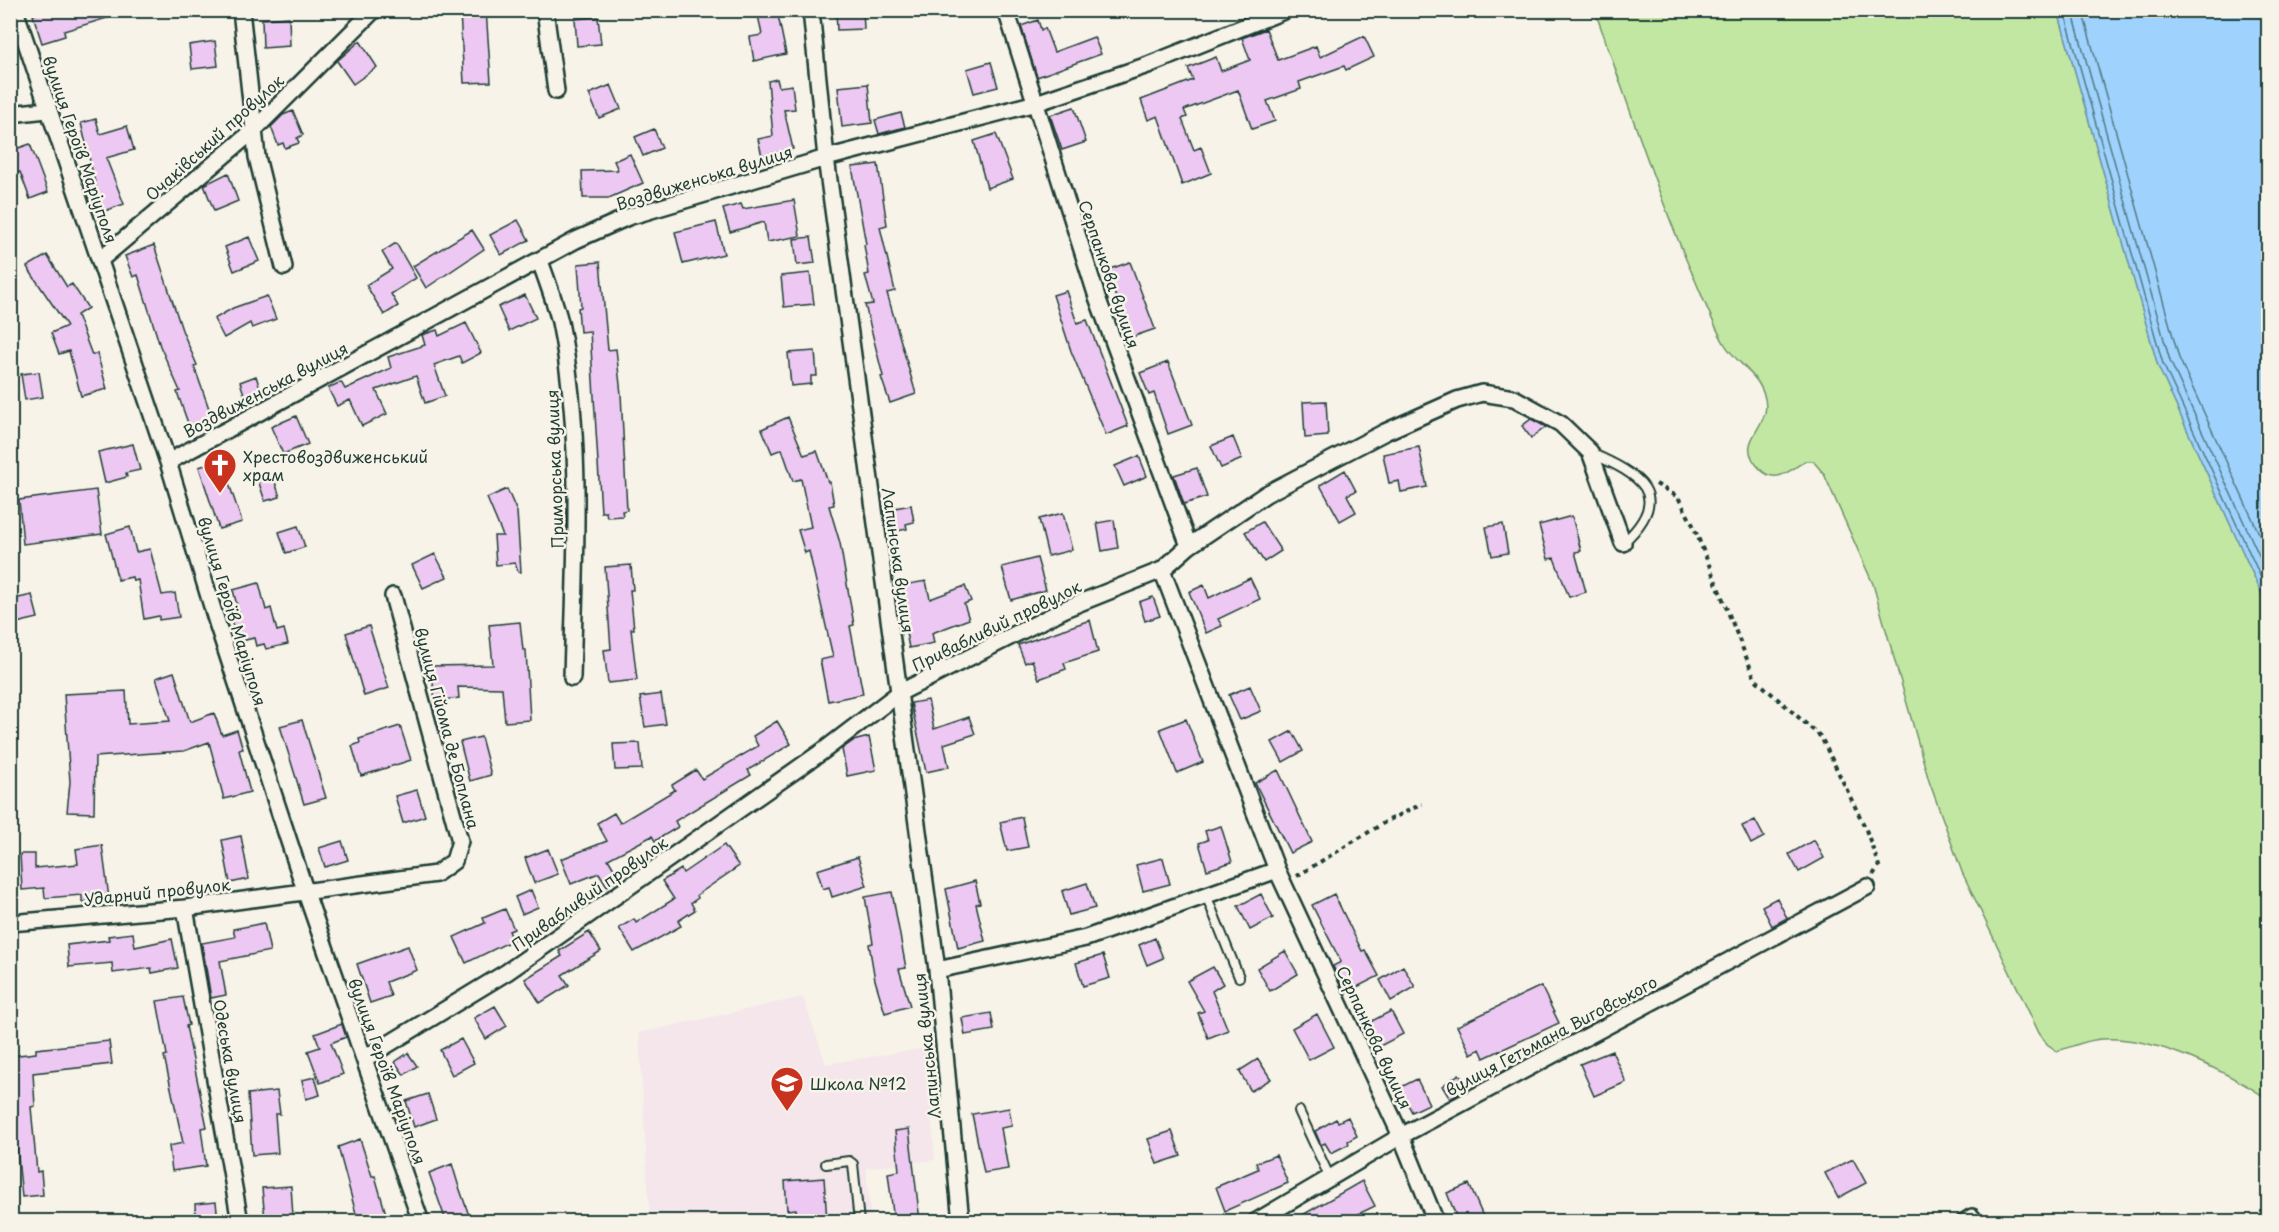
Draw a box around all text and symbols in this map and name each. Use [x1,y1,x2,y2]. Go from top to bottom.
street label: вулиця Героїв Маріуполя [38,52,124,246]
street label: Очаківський провулок [140,68,289,206]
street label: Воздвиженська вулиця [613,139,795,215]
street label: Серпанкова вулиця [1073,197,1147,351]
street label: Воздвиженська вулиця [178,335,352,443]
street label: Приморська вулиця [539,389,569,549]
place label: Хрестовоздвиженський храм [243,444,428,486]
church icon: Хрестовоздвиженський храм [202,447,238,494]
street label: Лапинська вулиця [877,486,921,634]
street label: вулиця Героїв Маріуполя [193,513,273,709]
street label: Привабливий провулок [907,573,1085,676]
street label: вулиця Гійома де Боплана [409,624,487,832]
street label: Привабливий провулок [506,830,672,956]
street label: Ударний провулок [83,871,232,911]
street label: Серпанкова вулиця [1331,961,1419,1113]
street label: вулиця Гетьмана Виговського [1441,969,1661,1101]
street label: Лапинська вулиця [906,972,946,1120]
street label: вулиця Героїв Маріуполя [343,974,433,1168]
street label: Одеська вулиця [208,997,254,1125]
school or university icon: Школа №12 [769,1065,805,1112]
place label: Школа №12 [810,1071,907,1095]

